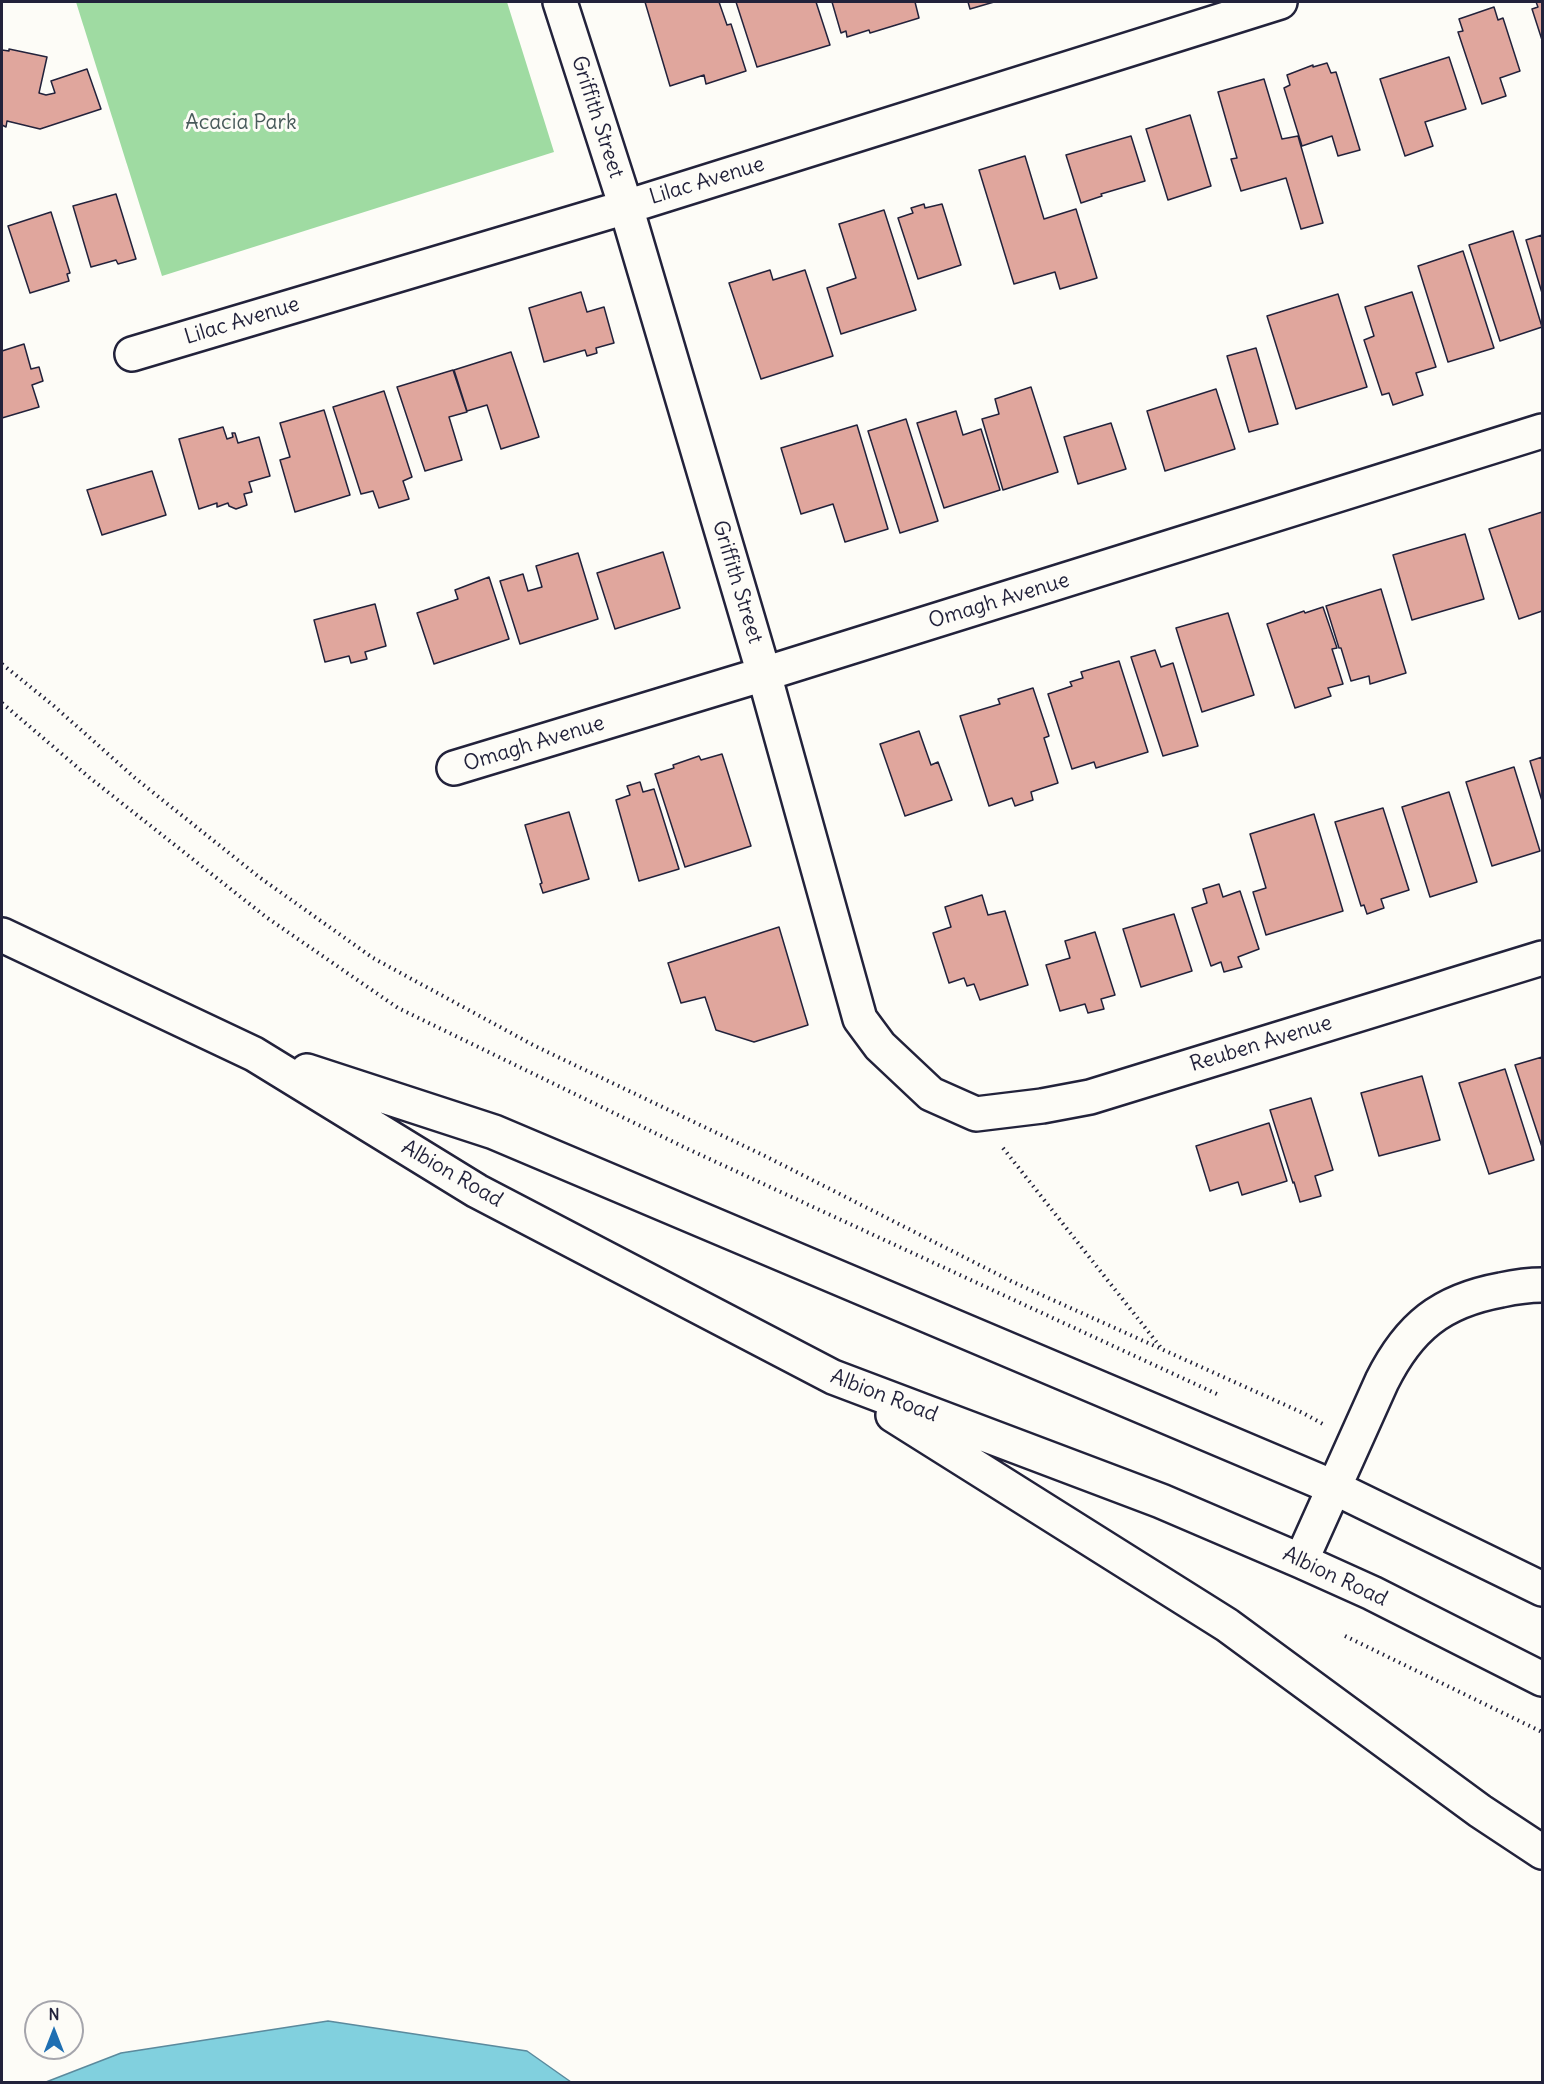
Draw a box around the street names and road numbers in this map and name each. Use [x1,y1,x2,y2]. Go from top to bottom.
street label: Griffith Street [565,53,629,181]
street label: Lilac Avenue [647,152,767,210]
street label: Lilac Avenue [182,292,302,350]
street label: Griffith Street [706,518,768,646]
street label: Omagh Avenue [926,568,1072,634]
street label: Omagh Avenue [461,711,607,777]
street label: Reuben Avenue [1187,1010,1335,1078]
street label: Albion Road [397,1135,507,1213]
street label: Albion Road [827,1364,941,1428]
street label: Albion Road [1279,1542,1391,1612]

